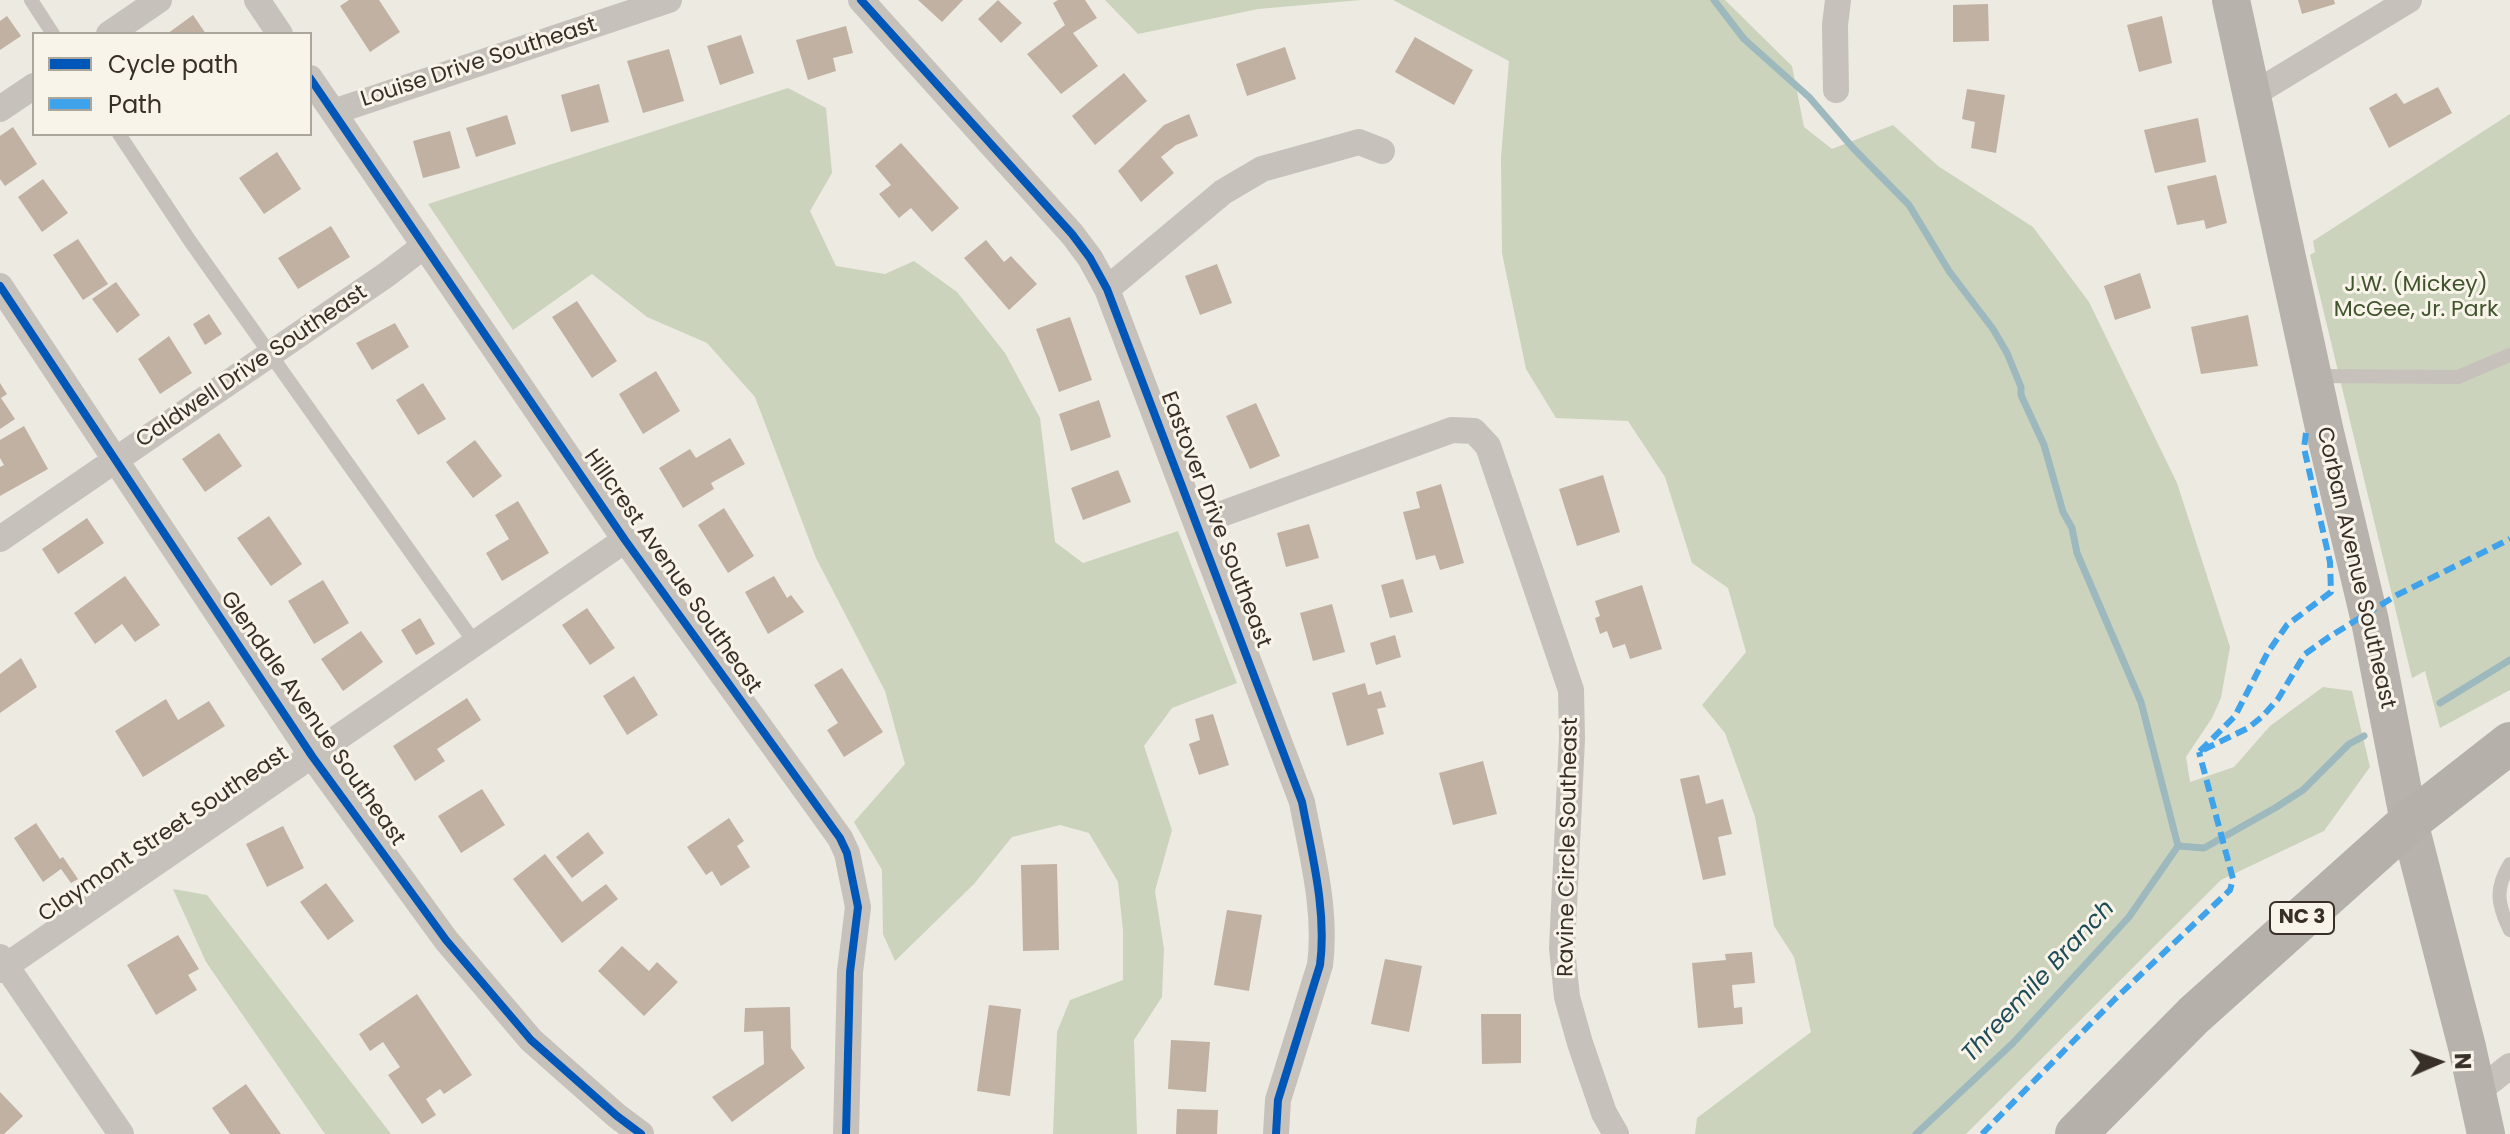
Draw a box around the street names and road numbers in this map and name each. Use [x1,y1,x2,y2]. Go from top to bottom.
street label: Louise Drive Southeast [358,12,600,114]
street label: Caldwell Drive Southeast [132,280,372,454]
street label: Eastover Drive Southeast [1154,388,1276,652]
street label: Corban Avenue Southeast [2310,424,2400,712]
street label: Hillcrest Avenue Southeast [578,445,766,699]
street label: Glendale Avenue Southeast [214,587,410,851]
street label: Ravine Circle Southeast [1554,717,1584,977]
street label: Claymont Street Southeast [34,741,294,929]
road number: NC 3 [2270,902,2334,934]

